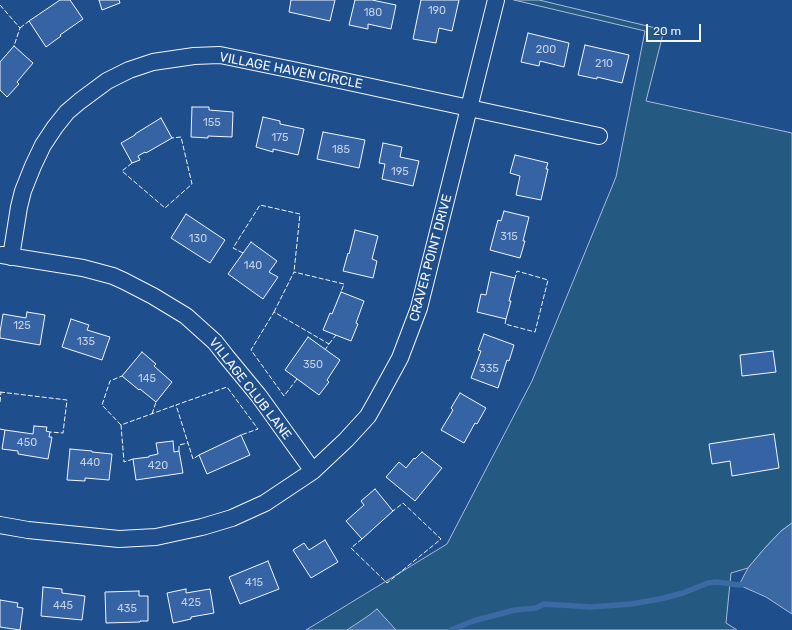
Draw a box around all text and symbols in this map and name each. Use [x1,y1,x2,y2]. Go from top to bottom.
house number: 190 [428,4,446,18]
house number: 180 [364,6,382,20]
scale bar [648,16,703,42]
text: 20 m [653,24,681,38]
house number: 200 [536,43,556,57]
street label: VILLAGE HAVEN CIRCLE [218,49,364,93]
house number: 210 [595,57,613,71]
house number: 155 [203,116,221,130]
house number: 175 [272,131,288,145]
house number: 185 [332,143,350,157]
house number: 195 [391,165,409,179]
street label: CRAVER POINT DRIVE [406,193,456,323]
house number: 315 [500,230,518,244]
house number: 130 [189,232,207,246]
house number: 140 [244,259,262,273]
house number: 125 [13,319,31,333]
house number: 135 [77,335,95,349]
street label: VILLAGE CLUB LANE [205,335,295,443]
house number: 350 [303,358,323,372]
house number: 335 [479,362,499,376]
house number: 145 [138,372,156,386]
house number: 450 [17,436,37,450]
house number: 440 [80,456,100,470]
house number: 420 [148,459,168,473]
house number: 415 [245,576,263,590]
house number: 425 [181,596,201,610]
house number: 445 [53,599,73,613]
house number: 435 [117,602,137,616]

